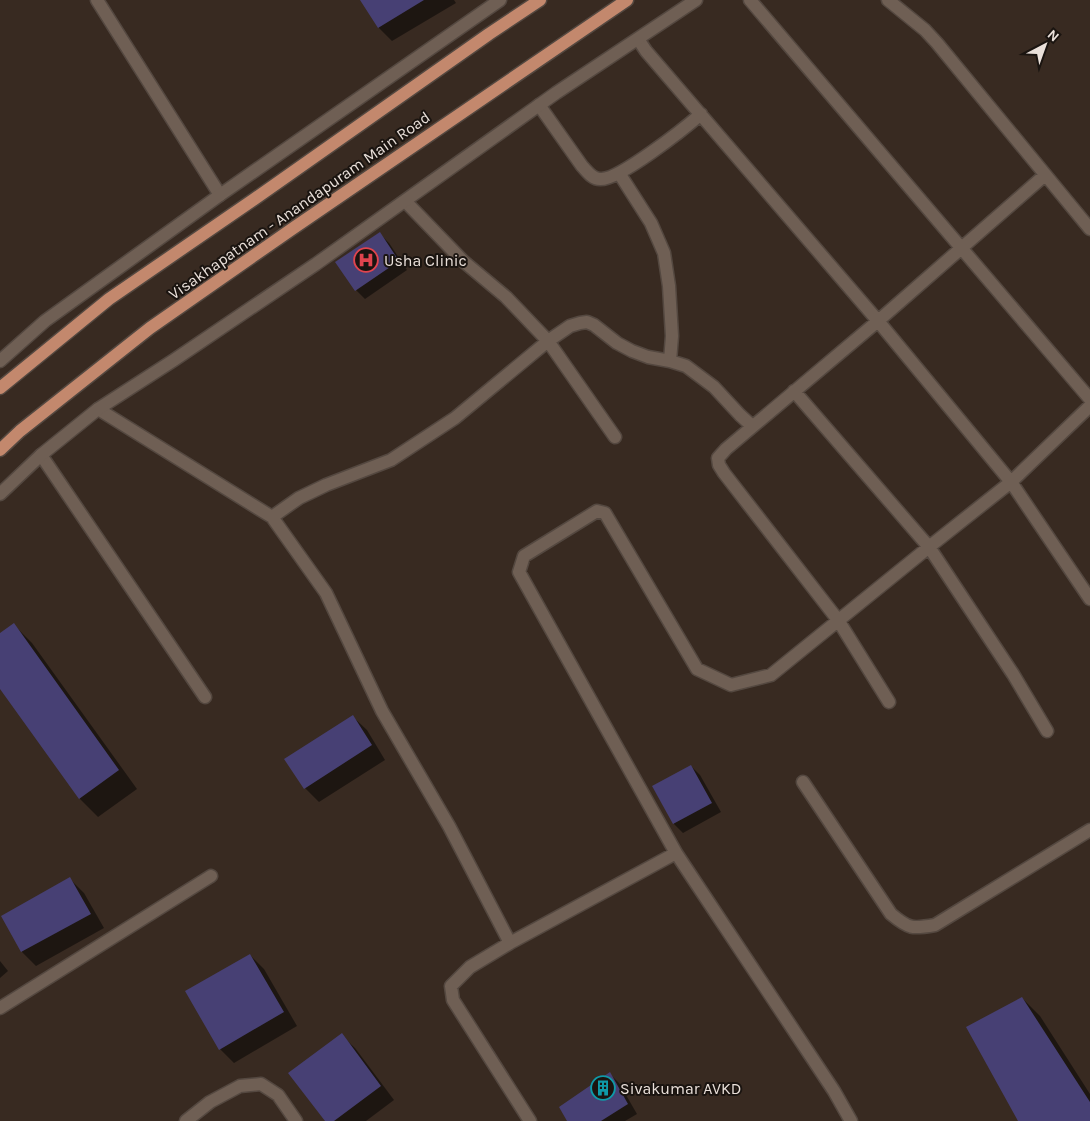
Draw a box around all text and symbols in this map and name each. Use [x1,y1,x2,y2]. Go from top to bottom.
north arrow [1020,20,1070,70]
text: N [1044,26,1063,45]
street label: Visakhapatnam - Anandapuram Main Road [165,107,434,303]
hospital icon: Usha Clinic [353,247,379,273]
place label: Usha Clinic [384,251,467,270]
building icon: Sivakumar AVKD [590,1075,616,1101]
place label: Sivakumar AVKD [620,1079,741,1098]

